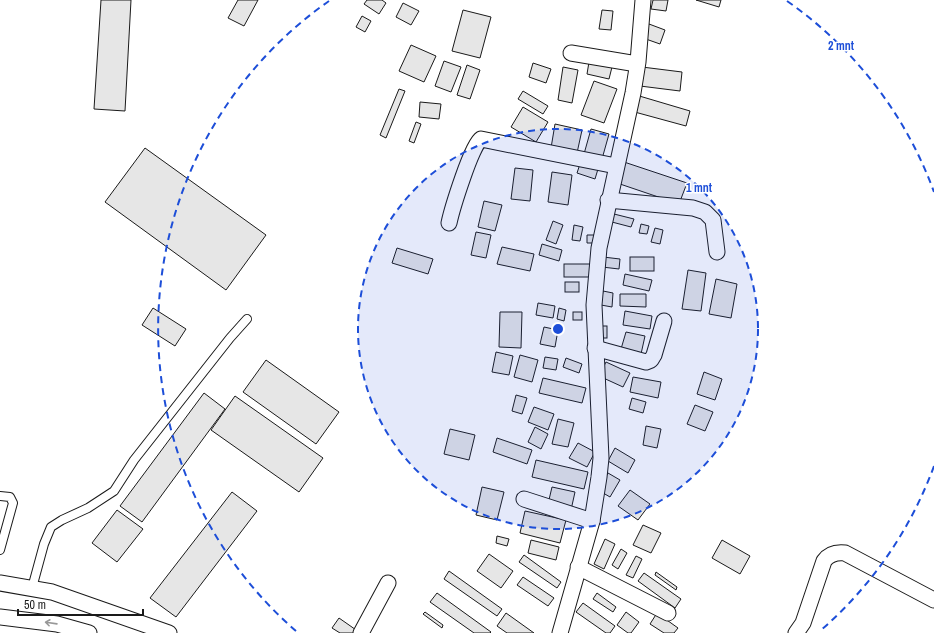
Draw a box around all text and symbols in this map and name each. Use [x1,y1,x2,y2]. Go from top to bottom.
text: 2 mnt [828,38,855,54]
text: 1 mnt [686,180,713,196]
centre of rings [551,322,565,336]
scale bar [18,591,143,617]
text: 50 m [24,597,46,613]
one-way arrow [45,619,58,627]

